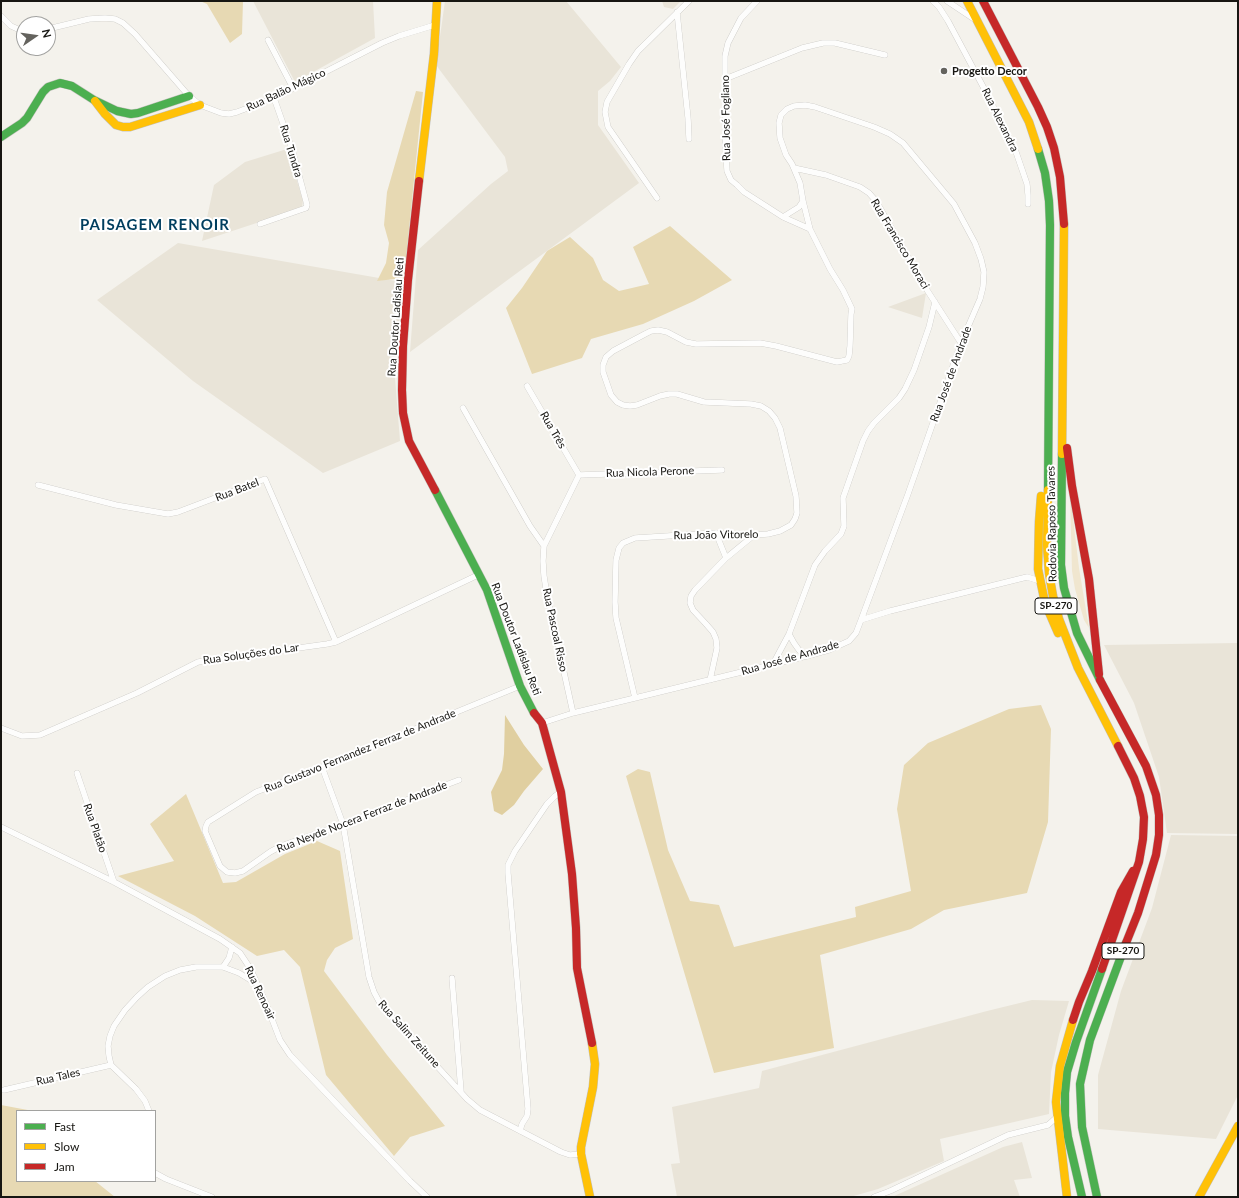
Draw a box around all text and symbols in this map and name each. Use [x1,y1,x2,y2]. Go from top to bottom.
north arrow [16,16,56,56]
text: N [40,28,54,39]
place label: Progetto Decor [952,64,1027,78]
street label: Rua Balão Mágico [244,66,328,114]
marker: Progetto Decor [939,66,949,76]
street label: Rua José Fogliano [719,75,733,161]
street label: Rua Alexandra [979,86,1021,154]
street label: Rua Tundra [277,123,305,179]
street label: Rua Francisco Moraci [868,197,932,291]
district label: PAISAGEM RENOIR [80,216,230,234]
street label: Rua Doutor Ladislau Reti [385,257,407,377]
street label: Rua José de Andrade [928,324,974,424]
street label: Rua Três [537,409,569,451]
street label: Rua Nicola Perone [606,464,694,480]
street label: Rodovia Raposo Tavares [1044,466,1060,582]
street label: Rua Batel [213,476,261,504]
street label: Rua João Vitorelo [673,528,759,542]
street label: Rua Doutor Ladislau Reti [488,581,544,697]
street label: Rua Pascoal Risso [540,587,570,673]
road number: SP-270 [1035,598,1077,614]
street label: Rua José de Andrade [740,638,840,678]
street label: Rua Soluções do Lar [202,641,300,667]
street label: Rua Gustavo Fernandez Ferraz de Andrade [262,706,458,796]
street label: Rua Neyde Nocera Ferraz de Andrade [275,778,449,856]
street label: Rua Platão [80,802,110,854]
road number: SP-270 [1102,943,1144,959]
street label: Rua Renoair [242,964,278,1022]
street label: Rua Salim Zeitune [375,997,443,1071]
street label: Rua Tales [35,1066,81,1088]
legend [16,1110,156,1182]
text: Fast [54,1119,75,1134]
text: Slow [54,1139,79,1154]
text: Jam [54,1159,75,1174]

